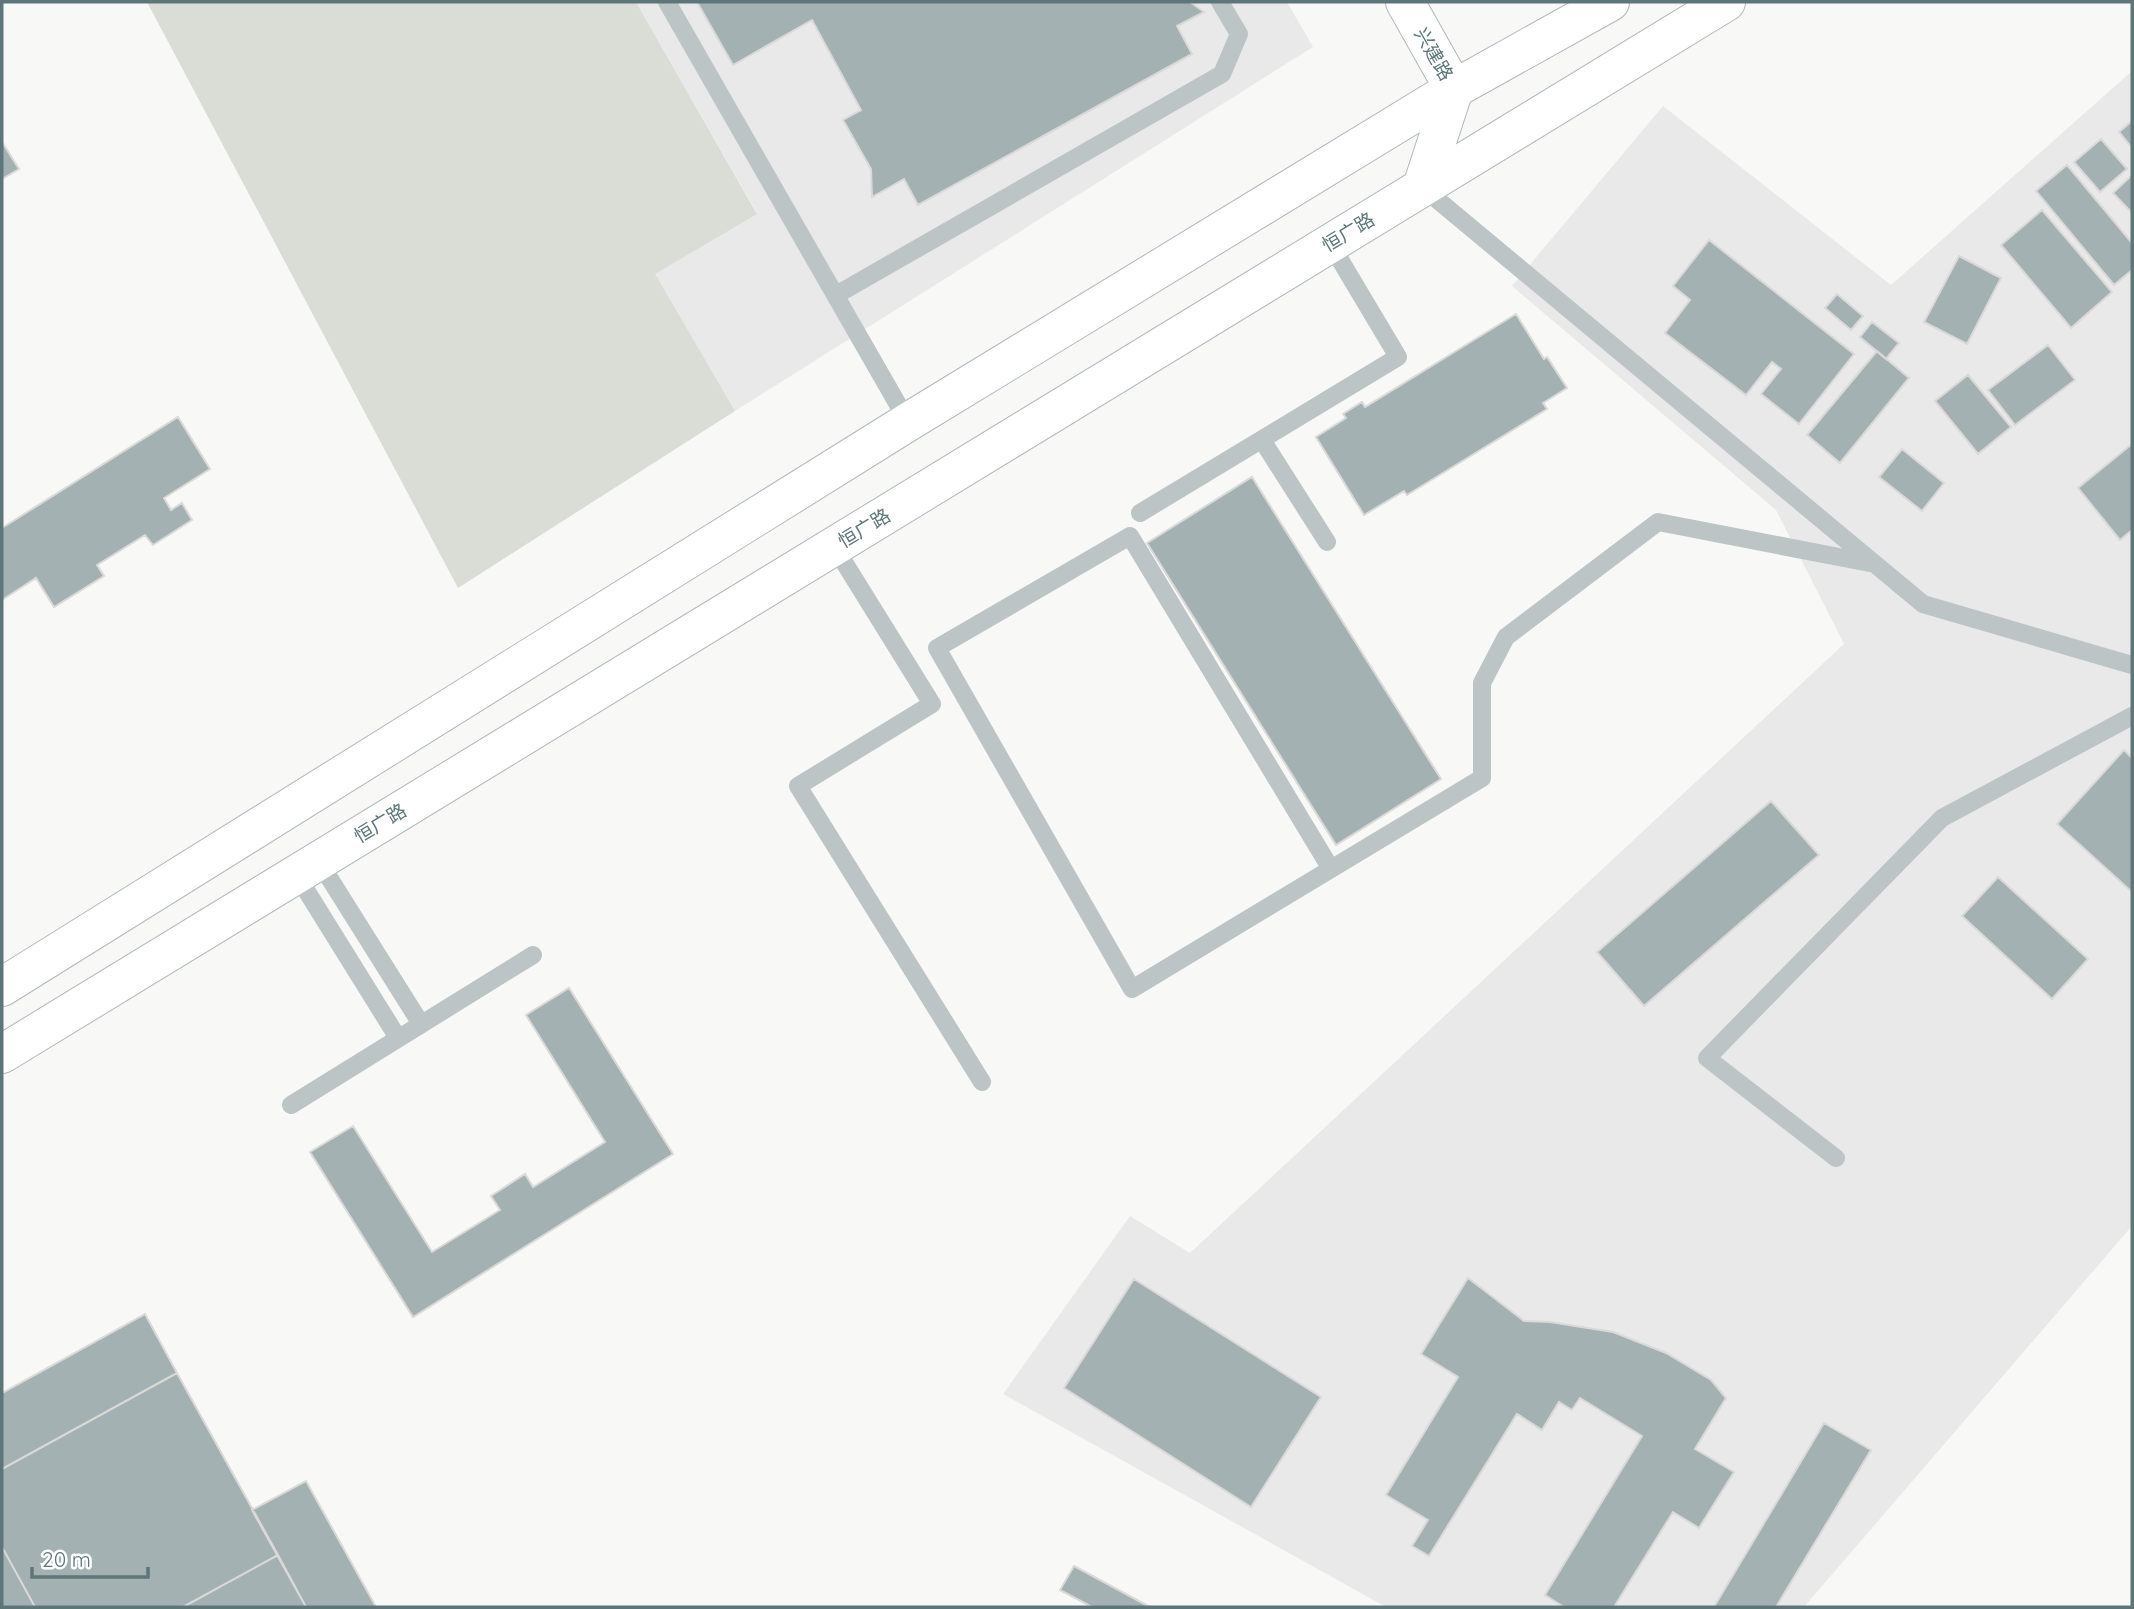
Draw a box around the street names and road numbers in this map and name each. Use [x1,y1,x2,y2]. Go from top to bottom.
street label: 兴建路 [1409,23,1459,85]
street label: 恒广路 [1317,207,1379,257]
street label: 恒广路 [833,503,895,553]
street label: 恒广路 [349,798,411,848]

